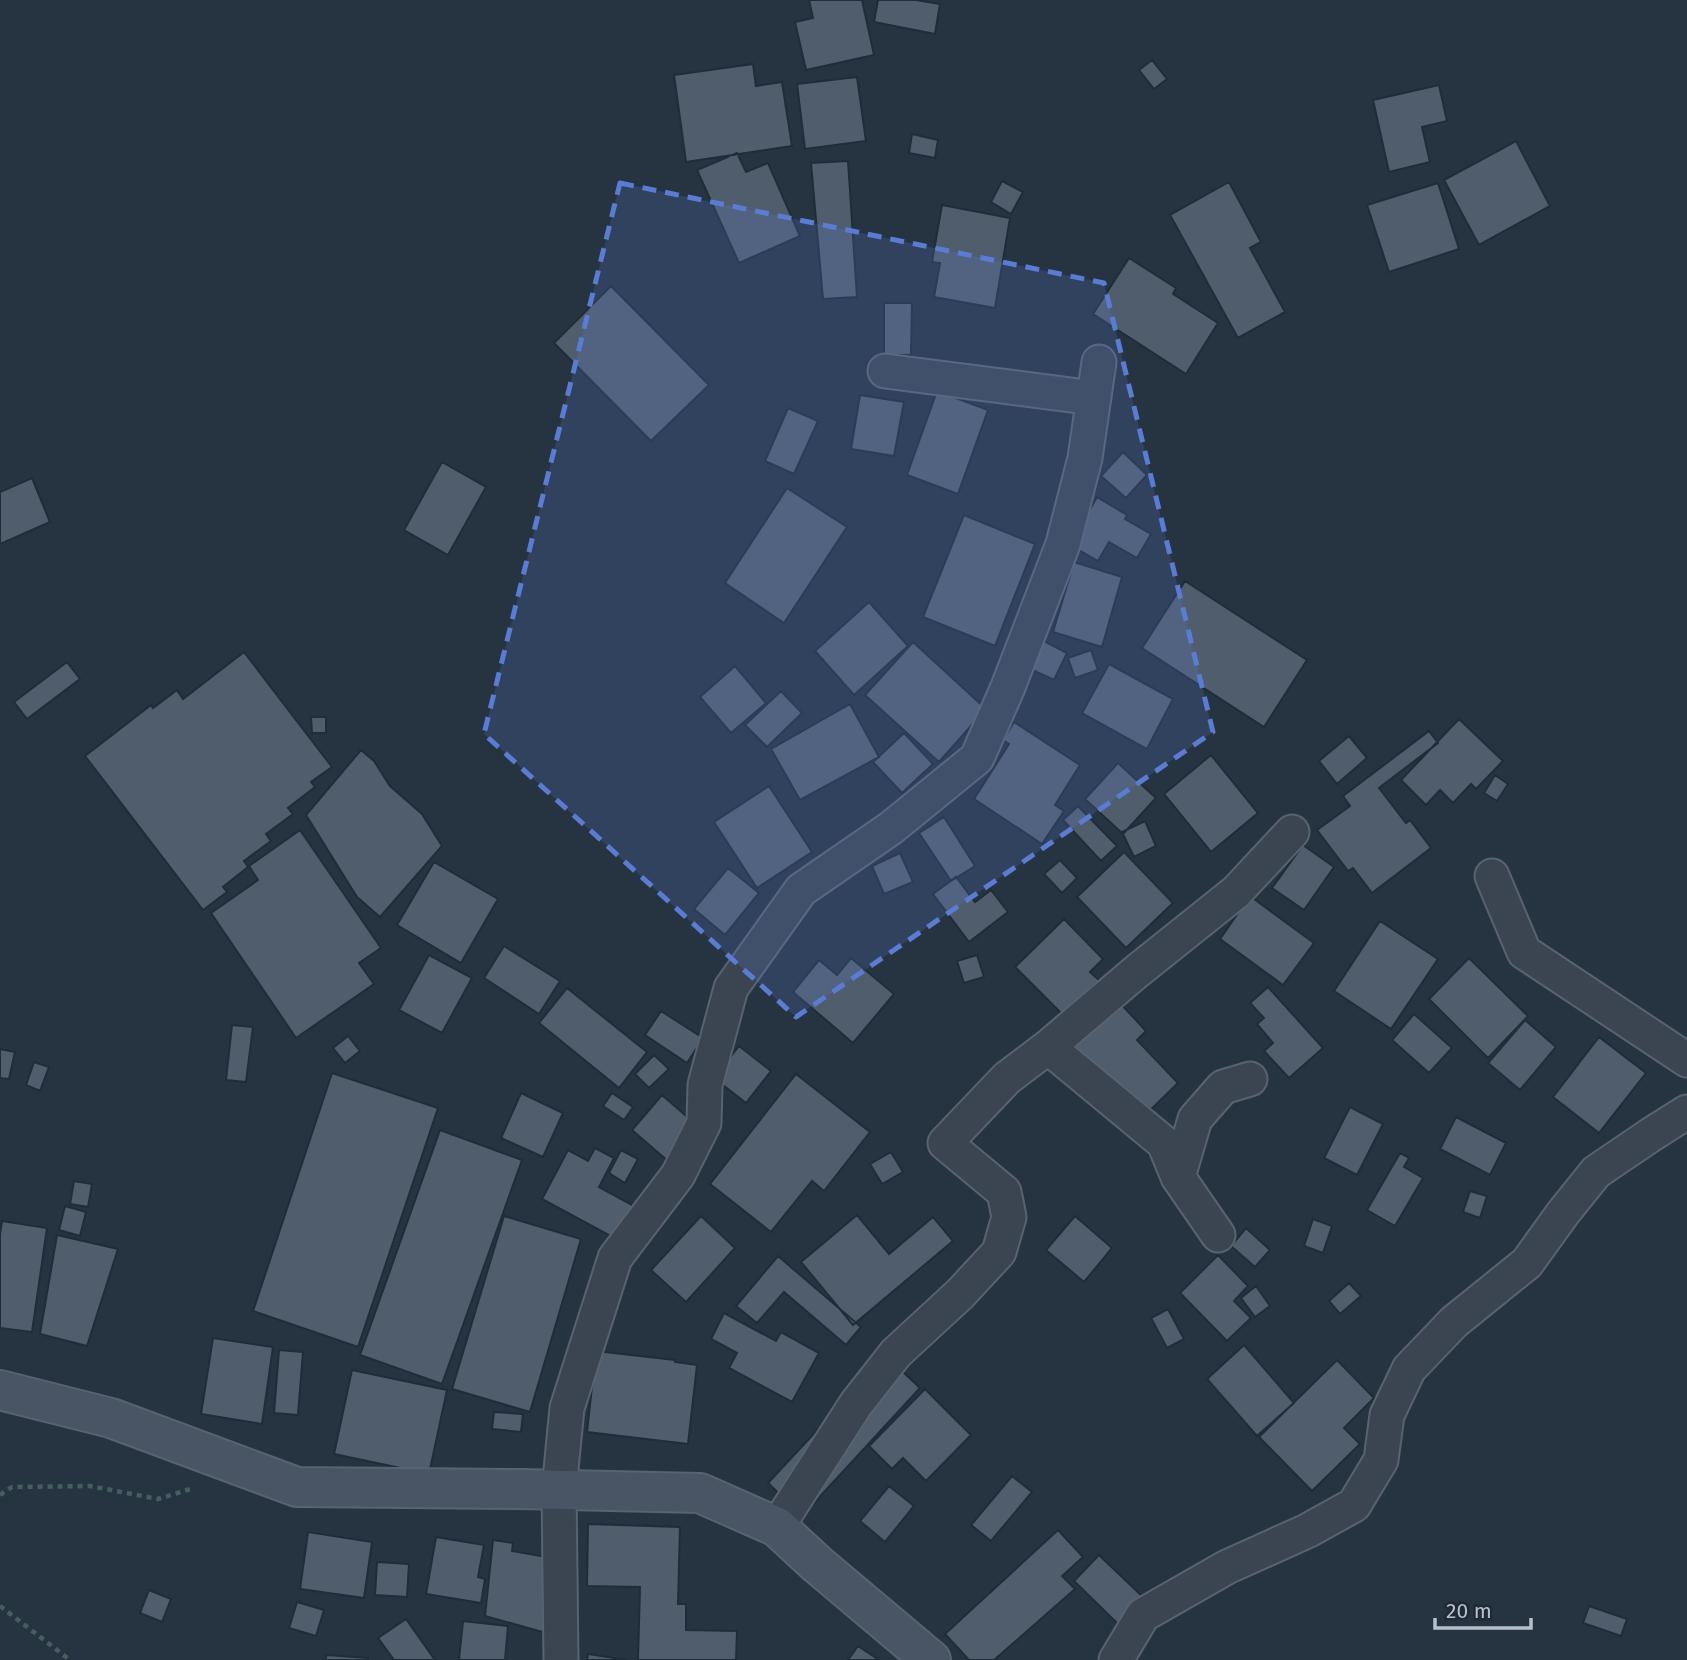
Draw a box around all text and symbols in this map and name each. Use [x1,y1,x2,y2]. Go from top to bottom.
scale bar [1435,1586,1531,1630]
text: 20 m [1446,1598,1492,1624]

